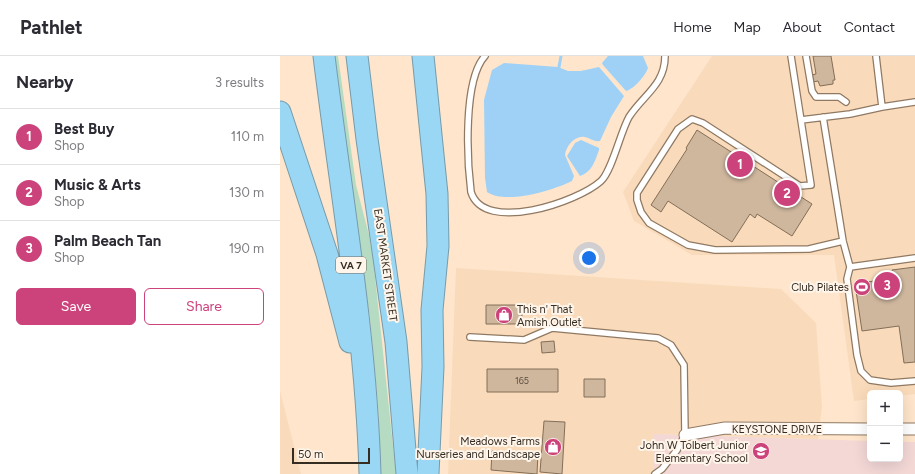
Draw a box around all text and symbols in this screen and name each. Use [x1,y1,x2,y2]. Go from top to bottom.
text: Pathlet [20,16,83,39]
text: Home [673,19,712,36]
text: Map [734,19,761,36]
text: About [783,19,822,36]
text: Contact [844,19,895,36]
text: Nearby [16,72,74,92]
text: 3 results [215,75,264,90]
text: Best Buy [54,120,114,138]
text: 1 [26,129,32,144]
text: 110 m [231,129,264,144]
text: Shop [54,138,84,153]
pin: 1 [727,149,753,179]
text: Music & Arts [54,176,141,194]
pin: 2 [774,178,800,208]
text: 2 [25,185,33,200]
text: 130 m [229,185,264,200]
text: Shop [54,194,84,209]
street label: EAST MARKET STREET [371,208,400,322]
text: Palm Beach Tan [54,232,161,250]
text: 3 [25,241,33,256]
text: 190 m [229,241,264,256]
your location [579,248,599,268]
text: Shop [54,250,84,265]
road number: VA 7 [336,257,366,273]
pin: 3 [874,270,900,300]
sports icon: Club Pilates [852,277,872,297]
place label: Club Pilates [791,281,849,294]
button: Save [16,288,136,325]
button: Share [144,288,264,325]
place label: This n' That Amish Outlet [517,303,582,329]
shop icon: This n' That Amish Outlet [494,305,514,325]
house number: 165 [515,375,529,386]
map controls [867,390,903,462]
button: + [867,390,903,426]
street label: KEYSTONE DRIVE [732,423,822,436]
button: − [867,426,903,462]
place label: Meadows Farms Nurseries and Landscape [416,435,540,461]
shop icon: Meadows Farms Nurseries and Landscape [543,437,563,457]
place label: John W Tolbert Junior Elementary School [640,439,748,465]
school or university icon: John W Tolbert Junior Elementary School [751,441,771,461]
scale bar [292,446,370,465]
text: 50 m [298,448,323,461]

